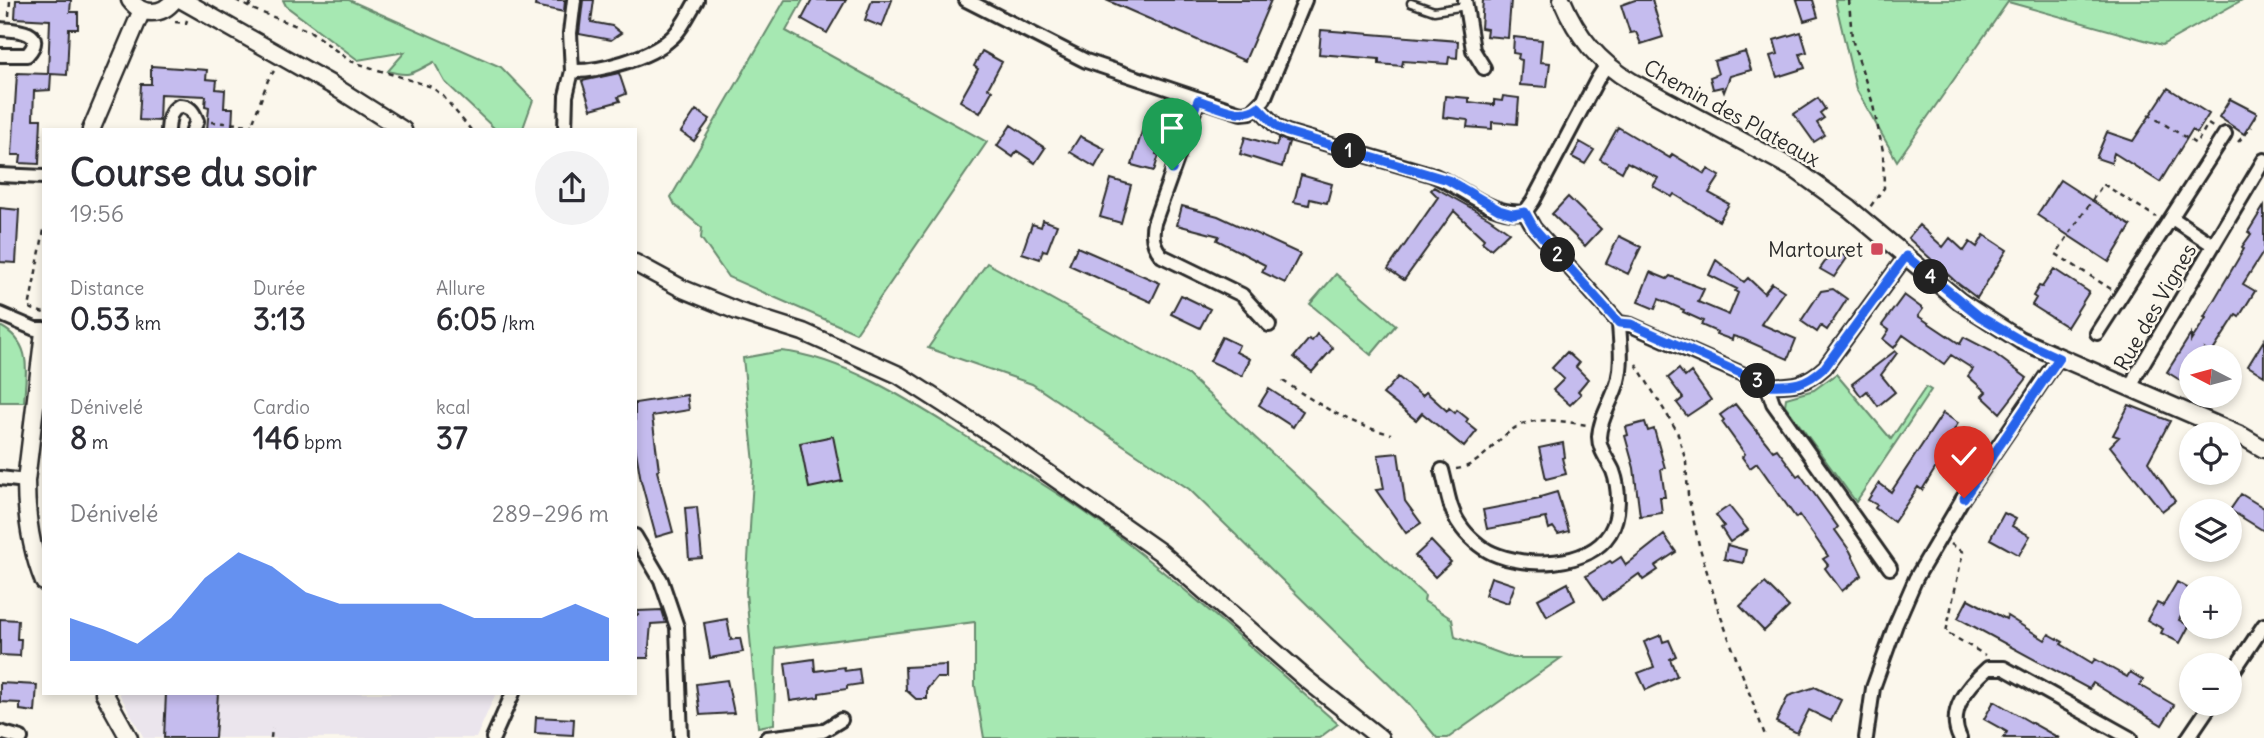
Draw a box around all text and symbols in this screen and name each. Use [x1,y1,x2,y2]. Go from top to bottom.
street label: Chemin des Plateaux [1639,53,1825,173]
pin [1142,98,1202,170]
icon: arrive [1153,109,1191,147]
pin: 1 [1332,134,1366,168]
text: 1 [1345,138,1352,162]
text: Course du soir [70,149,317,196]
button: share [535,151,609,225]
text: 19:56 [70,199,124,228]
place label: Martouret [1768,236,1863,263]
pin: 2 [1540,238,1576,272]
street label: Rue des Vignes [2108,239,2202,375]
marker: Martouret [1869,241,1885,257]
text: 2 [1552,242,1563,266]
pin: 4 [1913,260,1948,294]
text: 4 [1925,264,1936,288]
text: Distance [70,276,144,300]
text: Durée [253,276,305,300]
text: Allure [436,276,485,300]
text: 0.53 [70,300,130,338]
text: 3:13 [253,300,306,338]
text: 6:05 [436,300,497,338]
text: km [130,311,161,335]
text: /km [497,311,535,335]
north arrow [2179,345,2242,408]
map controls [2179,345,2242,716]
pin: 3 [1740,364,1776,398]
text: 3 [1752,368,1763,392]
text: Dénivelé [70,395,143,419]
text: Cardio [253,395,310,419]
text: kcal [436,395,470,419]
text: 8 [70,419,87,457]
text: 146 [253,419,300,457]
text: 37 [436,419,468,457]
button: locate [2179,422,2242,485]
pin [1934,426,1994,498]
text: m [87,430,108,454]
text: bpm [300,430,342,454]
icon: check [1945,437,1983,475]
text: Dénivelé [70,499,158,528]
text: 289–296 m [492,499,609,528]
button: layers [2179,499,2242,562]
button: + [2179,576,2242,639]
button: − [2179,653,2242,716]

